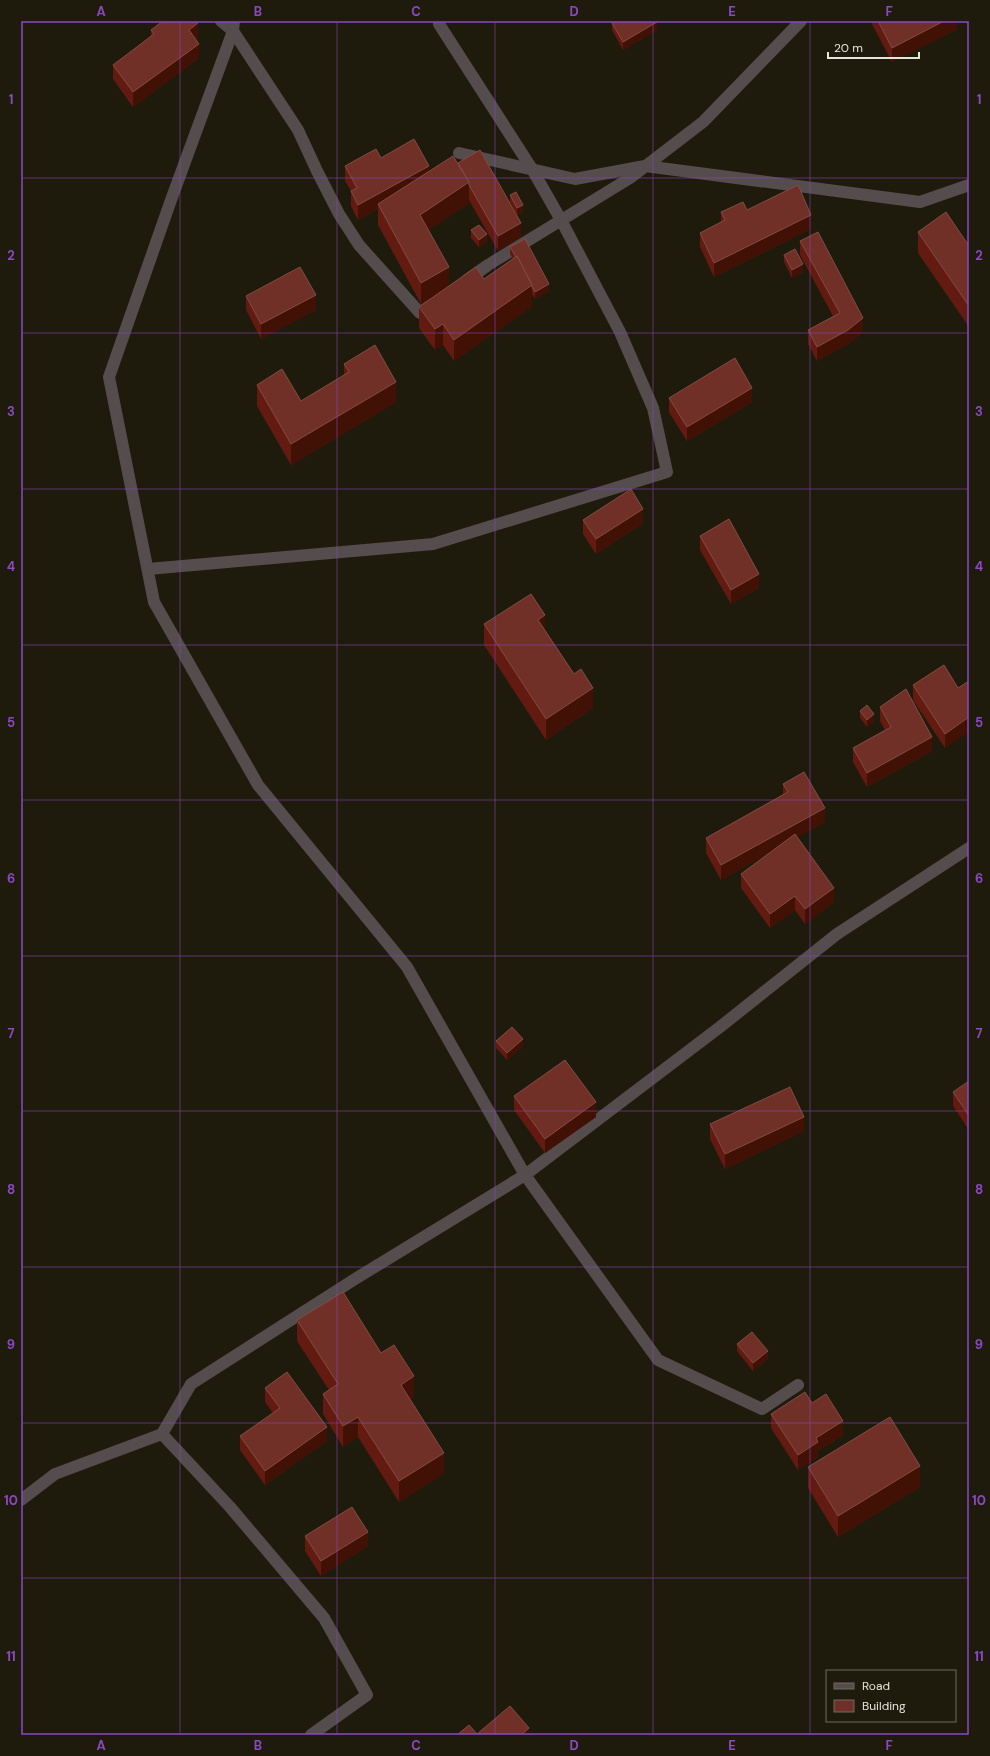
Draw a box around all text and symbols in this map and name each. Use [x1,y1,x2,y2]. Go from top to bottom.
text: A [96,3,106,20]
text: B [254,3,262,20]
text: C [411,3,421,20]
text: D [569,3,579,20]
text: E [728,3,736,20]
text: F [885,3,893,20]
scale bar [828,34,919,60]
text: 20 m [834,40,863,56]
text: 1 [9,91,13,108]
text: 1 [977,91,981,108]
text: 2 [7,247,15,264]
text: 2 [975,247,983,264]
text: 3 [7,403,15,420]
text: 3 [975,403,983,420]
text: 4 [7,558,15,575]
text: 4 [975,558,983,575]
text: 5 [7,714,15,731]
text: 5 [975,714,983,731]
text: 6 [7,870,15,887]
text: 6 [975,870,983,887]
text: 7 [8,1025,15,1042]
text: 7 [976,1025,983,1042]
text: 8 [7,1181,15,1198]
text: 8 [975,1181,983,1198]
text: 9 [7,1336,15,1353]
text: 9 [975,1336,983,1353]
text: 10 [4,1492,18,1509]
text: 10 [972,1492,986,1509]
text: 11 [6,1648,16,1665]
text: 11 [974,1648,984,1665]
legend [826,1670,956,1722]
text: Road [862,1678,890,1694]
text: Building [862,1698,906,1714]
text: A [96,1737,106,1754]
text: B [254,1737,262,1754]
text: C [411,1737,421,1754]
text: D [569,1737,579,1754]
text: E [728,1737,736,1754]
text: F [885,1737,893,1754]

